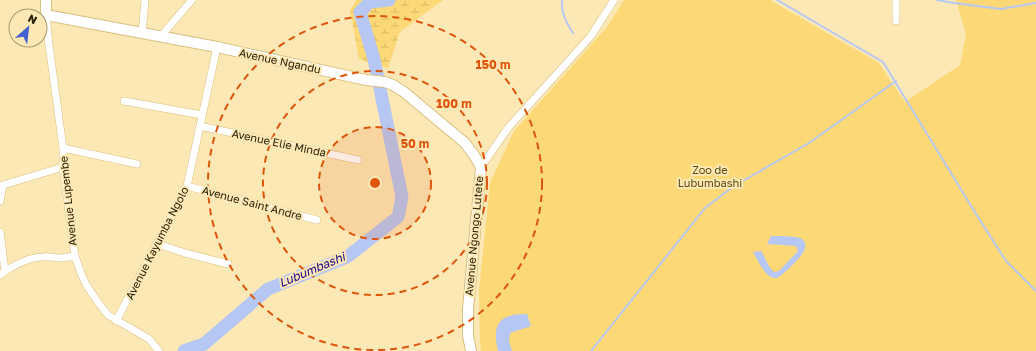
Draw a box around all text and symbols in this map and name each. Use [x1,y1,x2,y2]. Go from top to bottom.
north arrow [8,8,48,48]
text: N [26,11,40,26]
street label: Avenue Ngandu [238,46,322,76]
text: 150 m [476,57,510,72]
text: 100 m [436,96,472,111]
street label: Avenue Elie Minda [231,126,327,159]
text: 50 m [401,136,429,151]
street label: Avenue Lupembe [56,155,79,247]
park label: Zoo de Lubumbashi [678,163,742,189]
street label: Avenue Ngongo Lutete [462,175,485,297]
centre of rings [368,176,382,190]
street label: Avenue Saint Andre [201,183,304,222]
street label: Avenue Kayumba Ngolo [122,184,191,301]
water label: Lubumbashi [277,248,349,290]

